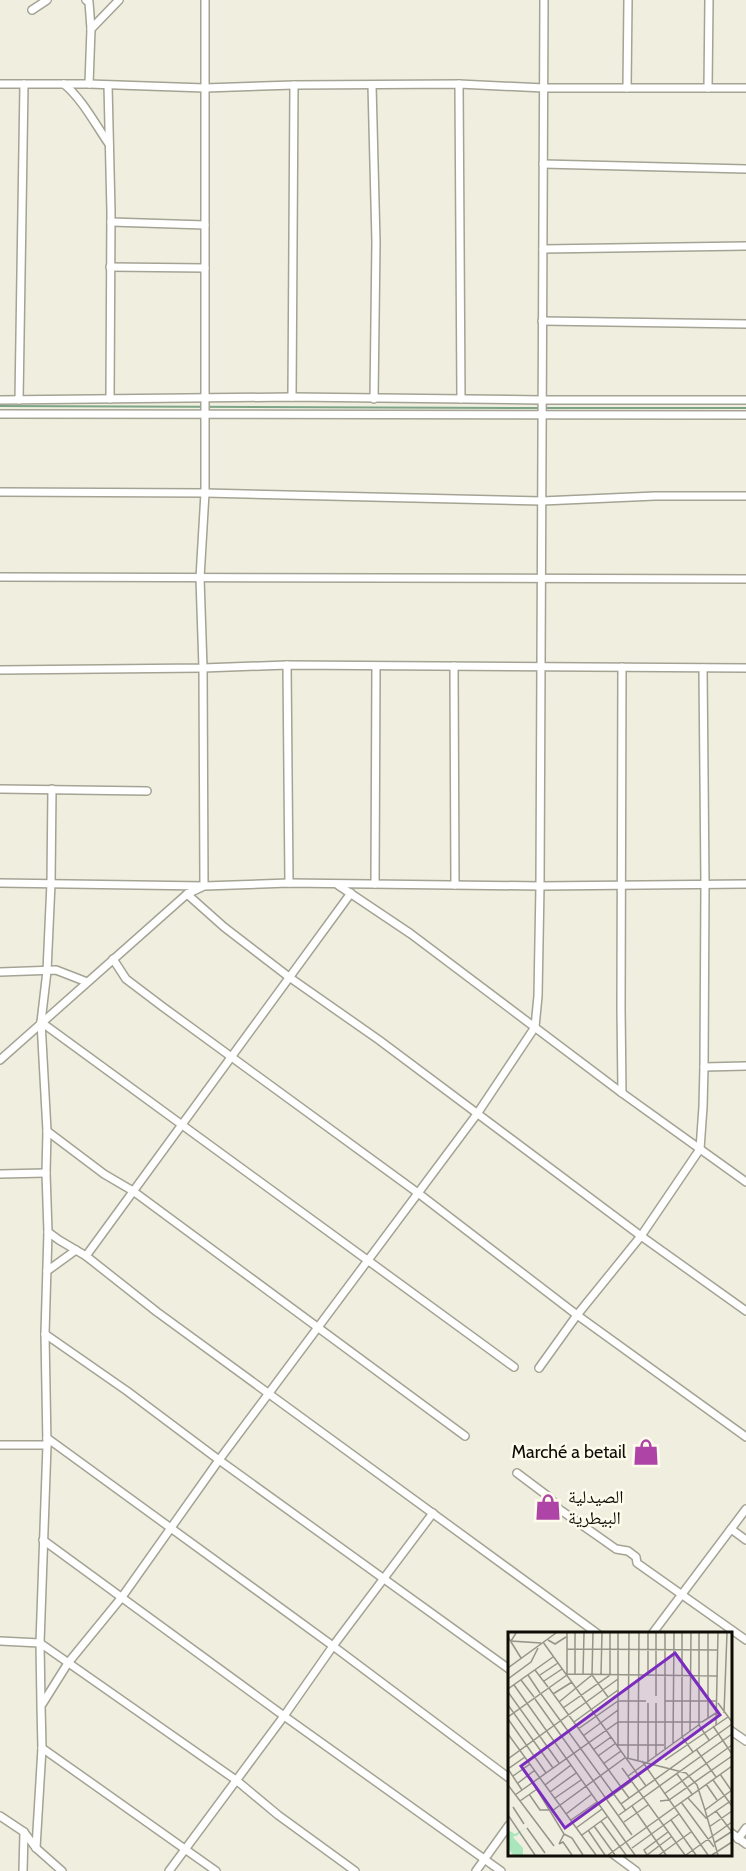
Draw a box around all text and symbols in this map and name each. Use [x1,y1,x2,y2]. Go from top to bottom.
shop icon: Marché a betail [631,1437,661,1467]
place label: Marché a betail [512,1441,627,1463]
place label: الصيدلية البيطرية [568,1486,624,1529]
shop icon: الصيدلية البيطرية [533,1492,563,1522]
inset map [508,1632,731,1856]

